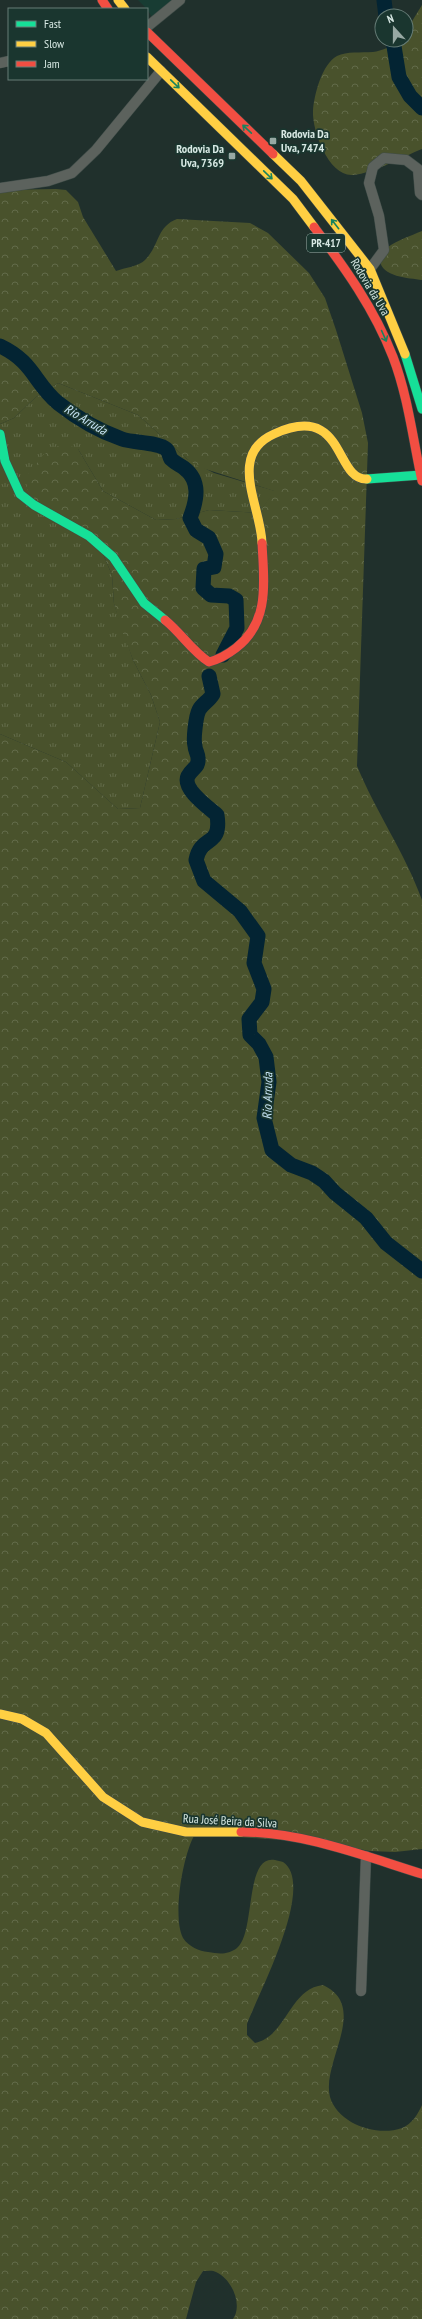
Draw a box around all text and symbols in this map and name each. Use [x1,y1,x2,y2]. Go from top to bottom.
legend [8,8,148,80]
north arrow [374,8,414,48]
text: N [385,11,396,26]
text: Fast [44,16,62,31]
text: Slow [44,36,65,51]
text: Jam [43,56,60,71]
one-way arrow [170,79,180,89]
one-way arrow [242,125,252,134]
place label: Rodovia Da Uva, 7474 [281,126,329,155]
marker: Rodovia Da Uva, 7474 [268,136,278,146]
place label: Rodovia Da Uva, 7369 [176,141,224,170]
marker: Rodovia Da Uva, 7369 [227,151,237,161]
one-way arrow [263,170,273,180]
one-way arrow [330,218,339,229]
road number: PR-417 [307,234,345,252]
street label: Rodovia da Uva [348,256,393,318]
one-way arrow [381,330,388,342]
water label: Rio Arruda [61,400,111,439]
water label: Rio Arruda [259,1072,276,1120]
street label: Rua José Beira da Silva [183,1811,278,1830]

